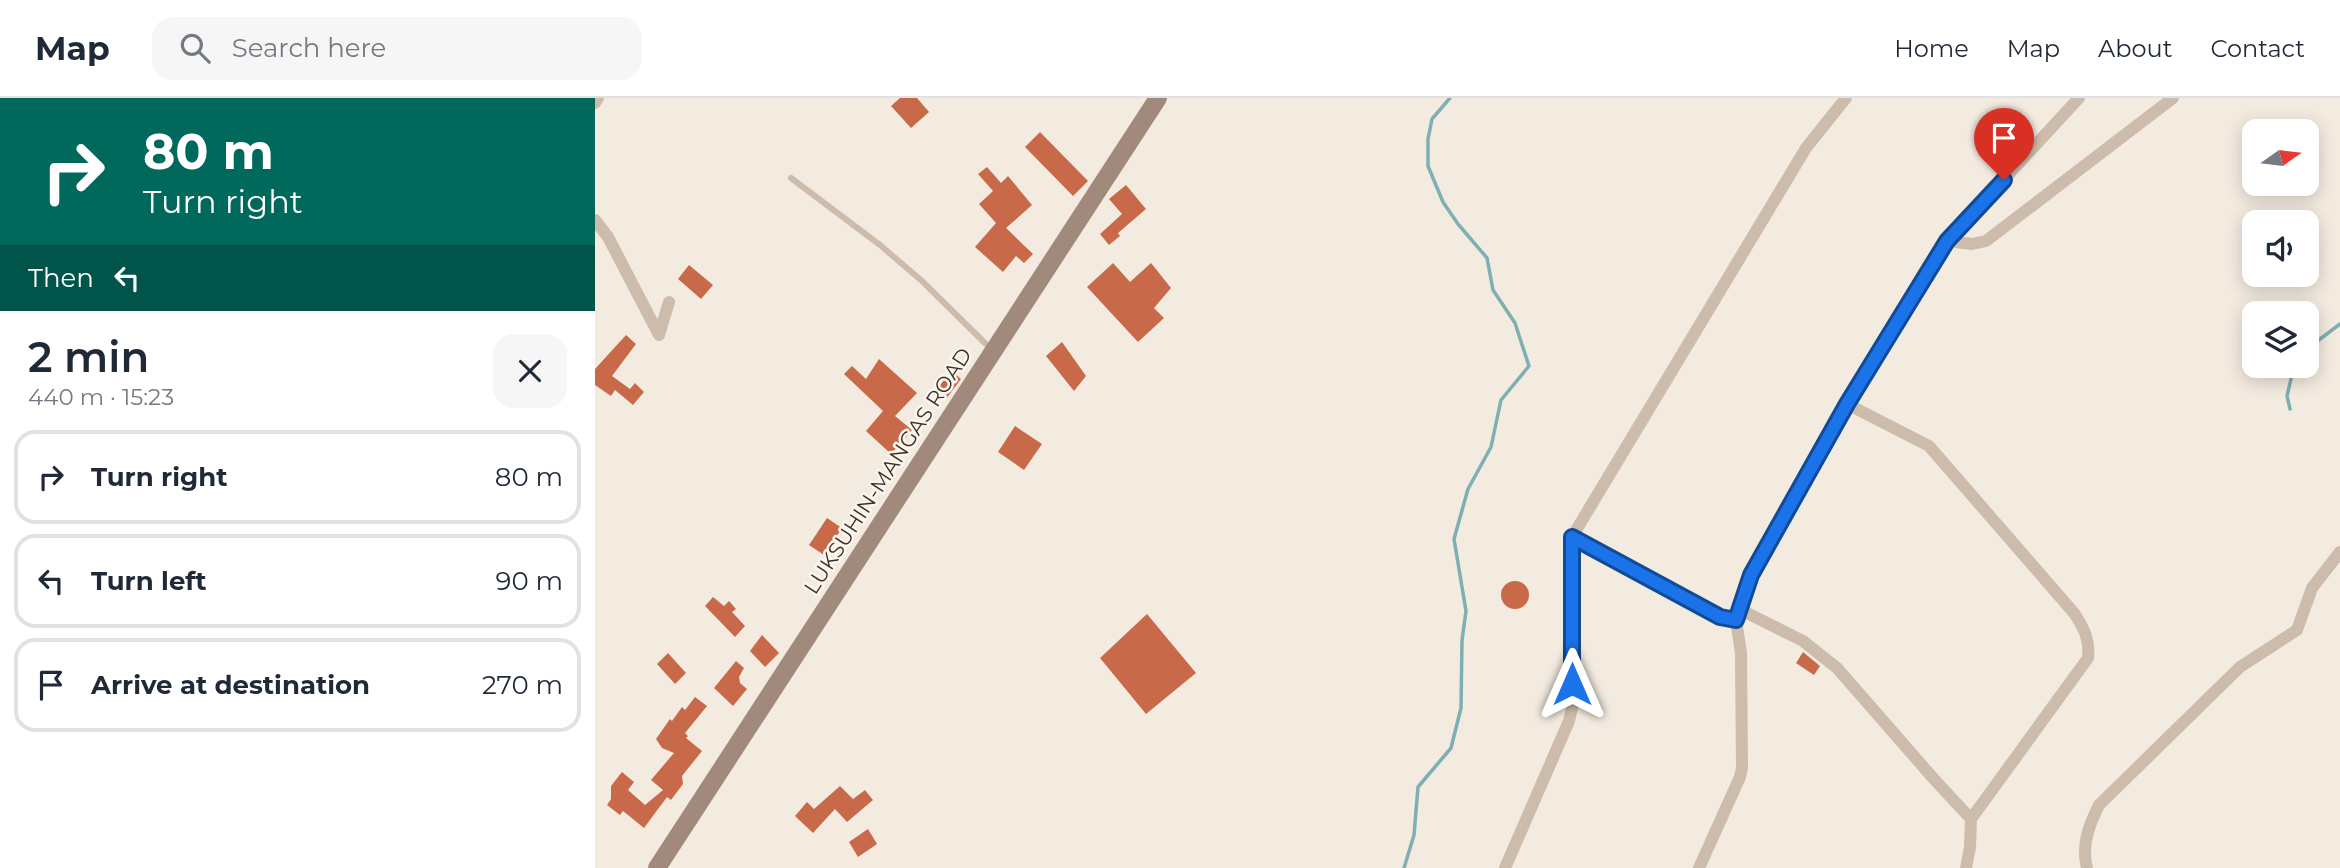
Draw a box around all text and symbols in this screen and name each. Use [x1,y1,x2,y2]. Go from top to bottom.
search box [152,17,642,80]
text: Map [35,28,110,68]
icon: search [176,29,214,67]
text: Search here [232,32,386,64]
text: Home [1894,34,1969,63]
text: Map [2007,34,2060,63]
text: About [2098,34,2172,63]
text: Contact [2210,34,2305,63]
pin [1974,108,2034,180]
icon: arrive [1985,119,2023,157]
north arrow [2242,119,2319,196]
map controls [2242,119,2319,378]
text: 80 m [143,122,274,181]
icon: right [28,126,119,217]
text: Turn right [143,182,303,221]
button: sound [2242,210,2319,287]
icon: left [108,259,146,297]
text: Then [28,262,94,294]
button: layers [2242,301,2319,378]
text: 2 min [28,331,149,383]
button: close [493,334,567,408]
street label: LUKSUHIN-MANGAS ROAD [799,343,977,598]
text: 440 m · 15:23 [28,383,174,411]
icon: right [32,458,70,496]
text: Turn right [91,461,227,493]
text: 80 m [495,461,563,493]
icon: left [32,562,70,600]
text: Turn left [91,565,207,597]
text: 90 m [496,565,563,597]
position arrow [1535,647,1609,721]
icon: arrive [32,666,70,704]
text: Arrive at destination [91,669,370,701]
text: 270 m [482,669,563,701]

